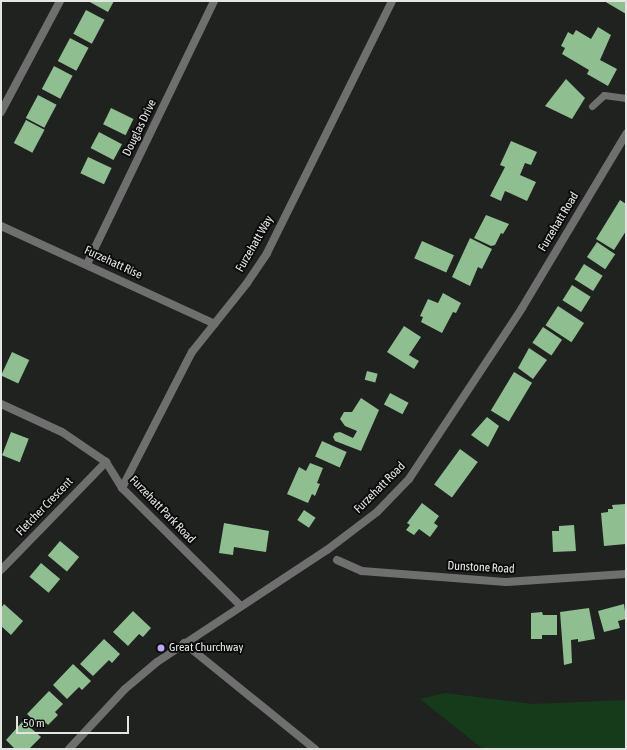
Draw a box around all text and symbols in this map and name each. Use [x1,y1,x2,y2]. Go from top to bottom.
street label: Douglas Drive [120,97,160,159]
street label: Furzehatt Road [536,190,582,254]
street label: Furzehatt Way [233,213,277,275]
street label: Furzehatt Rise [82,243,144,283]
street label: Furzehatt Road [351,459,409,517]
street label: Furzehatt Park Road [126,473,198,547]
street label: Fletcher Crescent [14,475,76,539]
street label: Dunstone Road [447,559,515,577]
place label: Great Churchway [169,641,243,655]
marker: Great Churchway [156,643,166,653]
scale bar [18,708,131,734]
text: 50 m [23,716,45,730]

